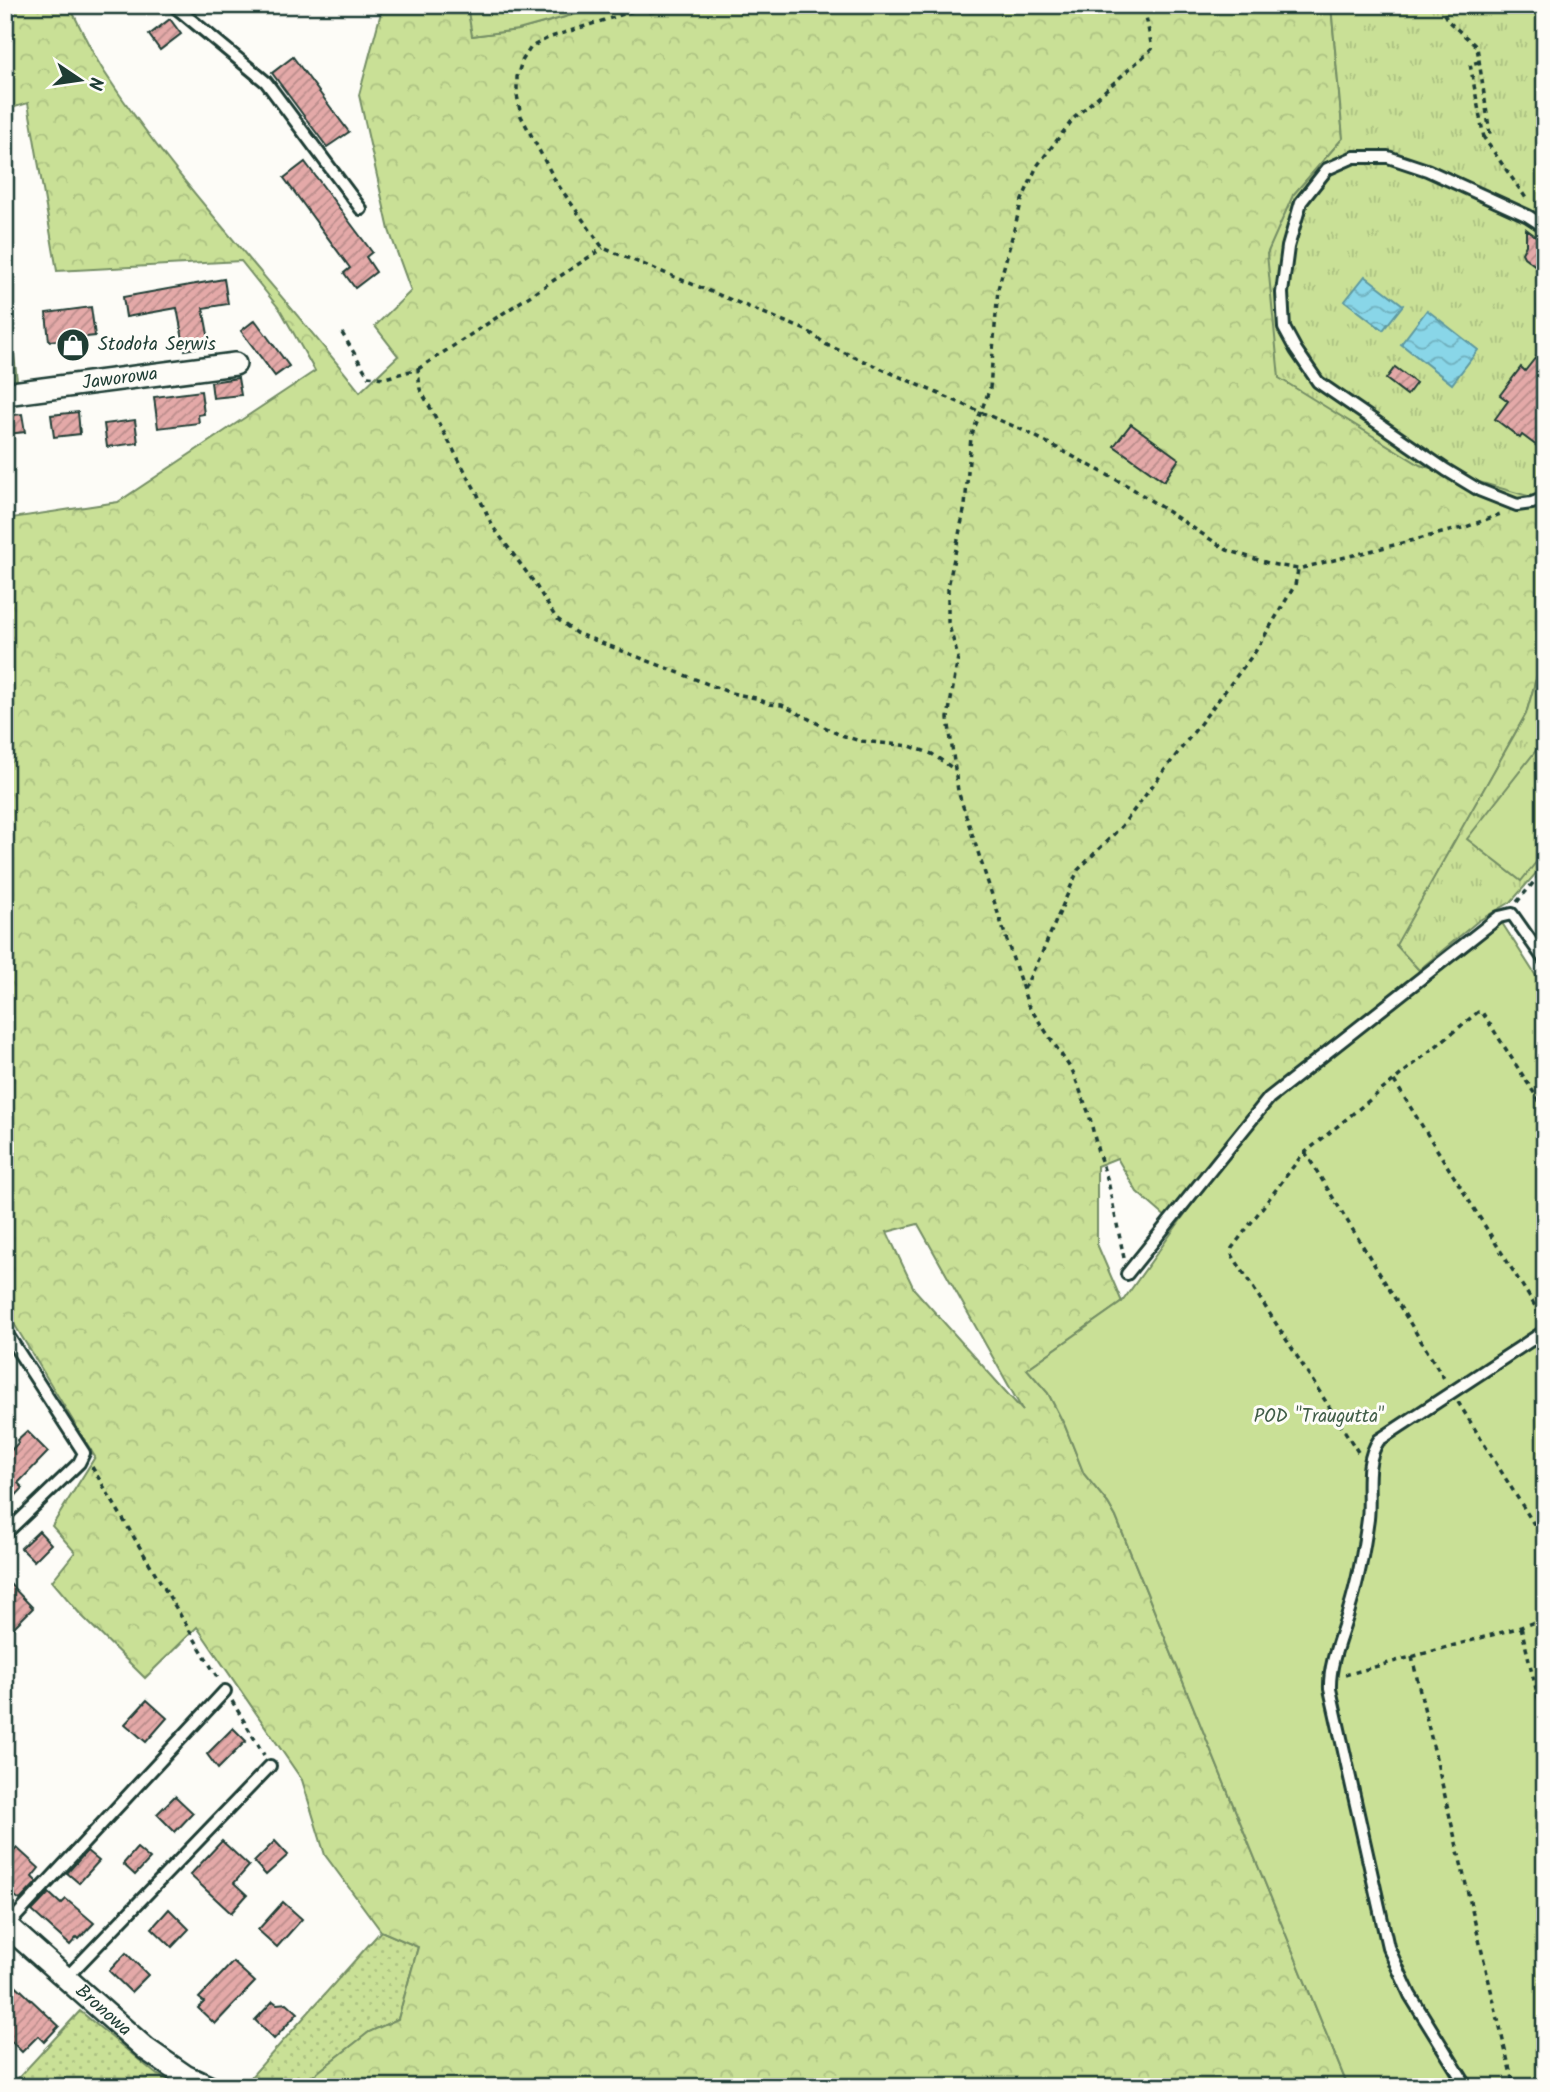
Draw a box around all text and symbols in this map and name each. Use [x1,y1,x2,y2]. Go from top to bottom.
north arrow [46,46,116,116]
text: N [79,74,111,93]
shop icon: Stodoła Serwis [54,326,92,364]
place label: Stodoła Serwis [98,330,216,360]
street label: Jaworowa [80,359,160,399]
park label: POD "Traugutta" [1254,1402,1384,1432]
street label: Bronowa [68,1977,138,2045]

